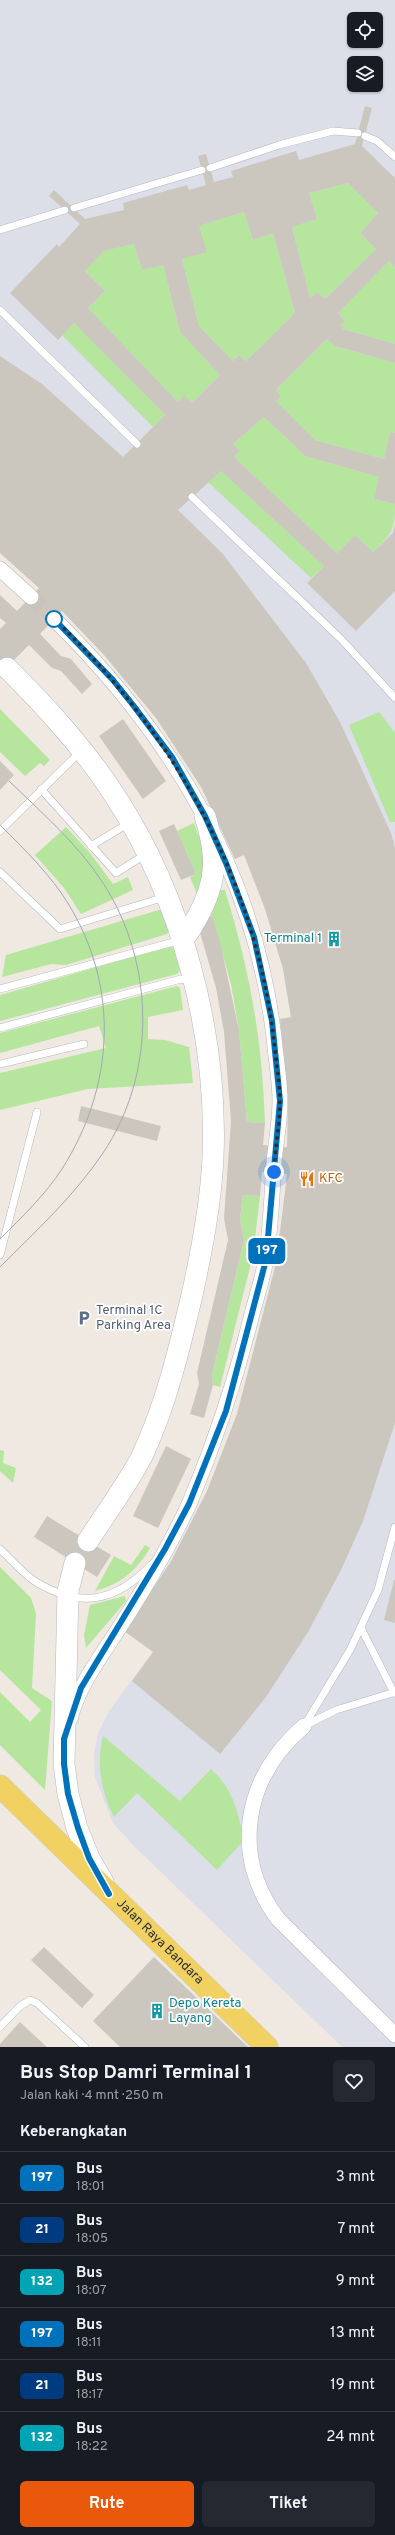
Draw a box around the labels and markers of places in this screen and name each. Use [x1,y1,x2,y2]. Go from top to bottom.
unlabelled marker [45,610,63,628]
building icon: Terminal 1 [325,930,343,948]
place label: Terminal 1 [264,931,322,947]
restaurant icon: KFC [298,1170,316,1188]
place label: KFC [319,1171,343,1187]
place label: Terminal 1C Parking Area [96,1303,171,1334]
parking icon: Terminal 1C Parking Area [75,1309,93,1327]
place label: Depo Kereta Layang [169,1996,241,2027]
building icon: Depo Kereta Layang [148,2002,166,2020]

